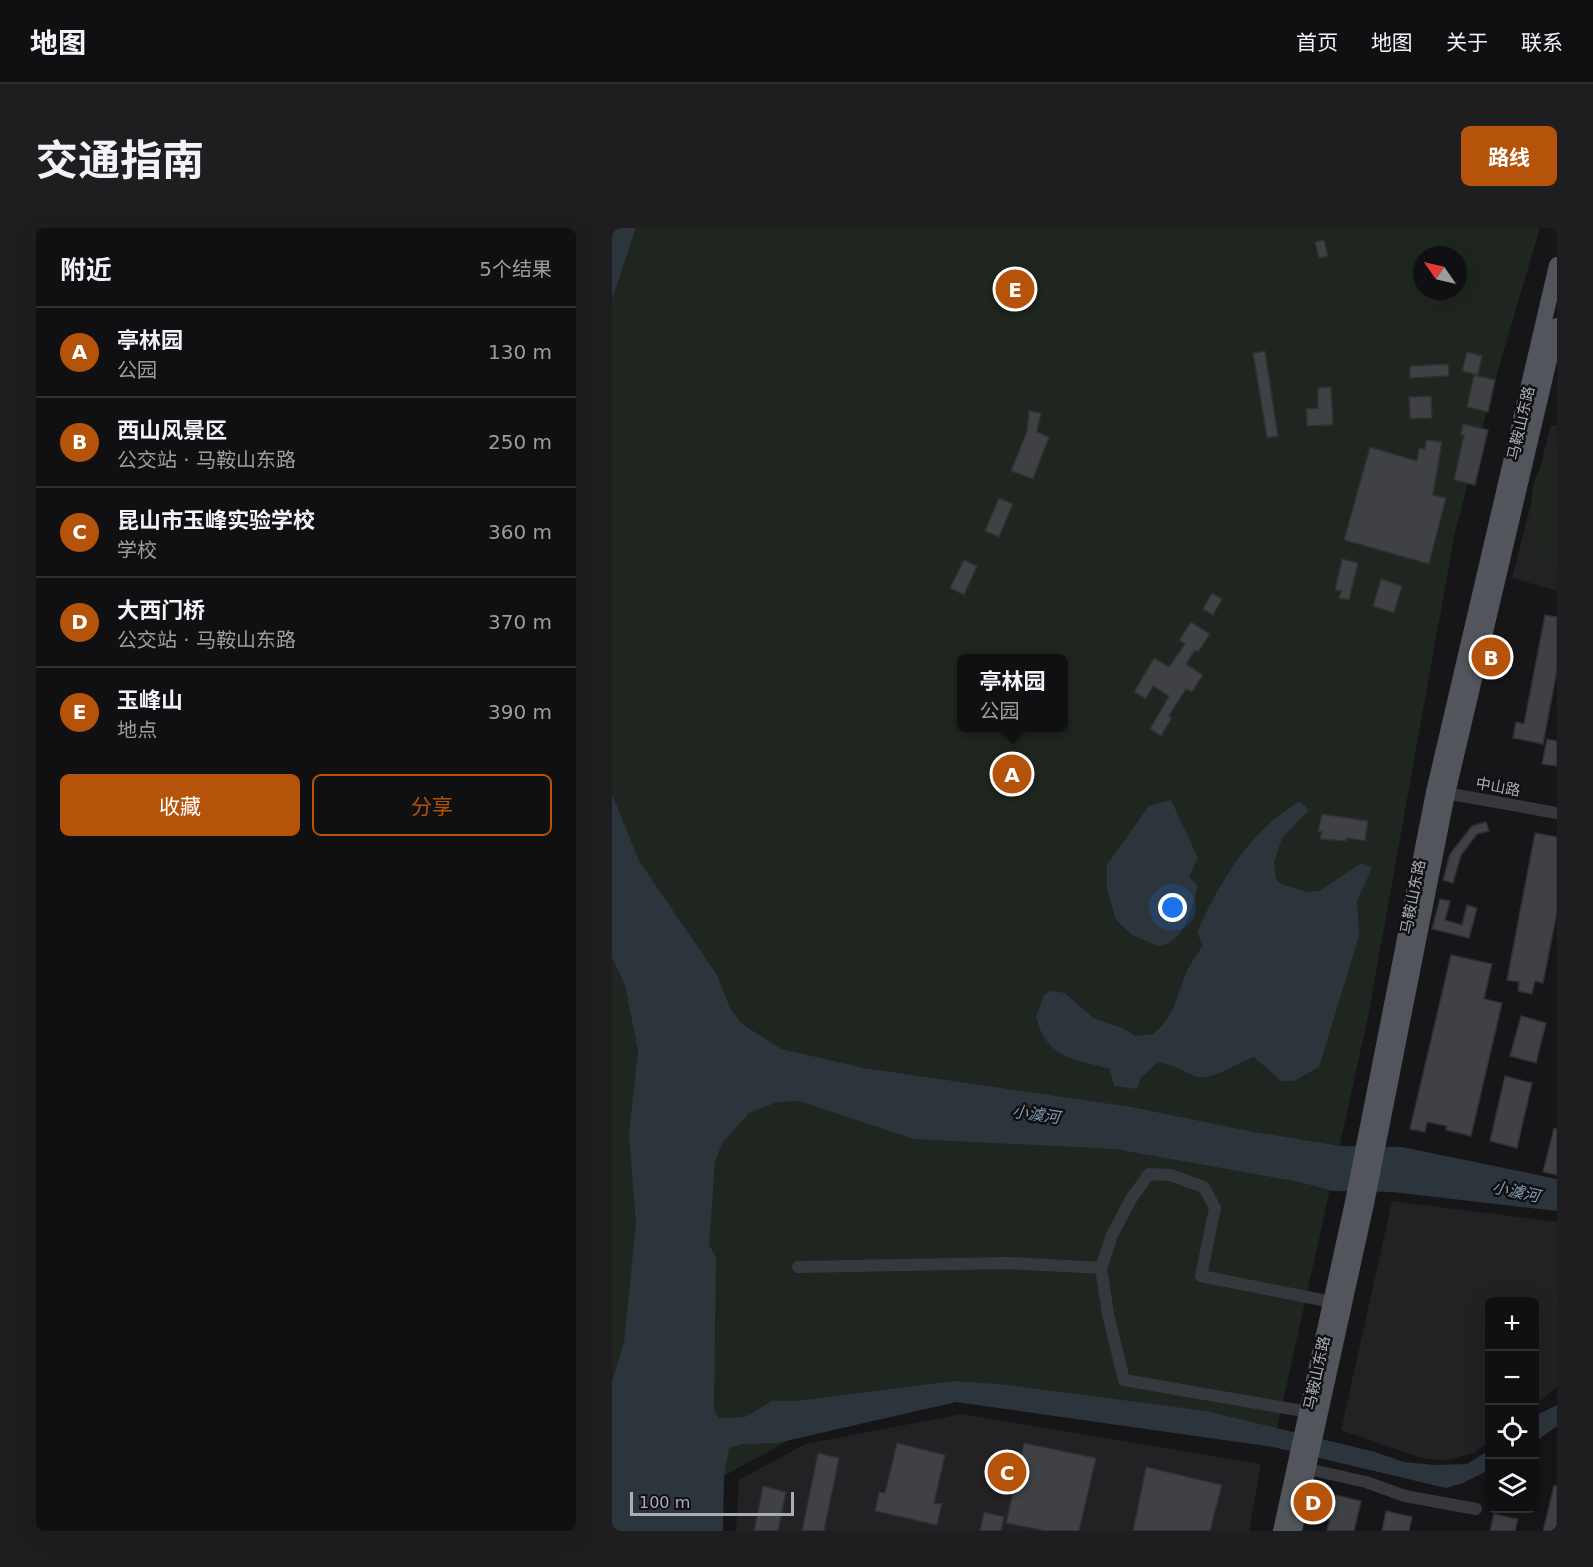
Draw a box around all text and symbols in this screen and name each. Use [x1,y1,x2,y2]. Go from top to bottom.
text: 地图 [30,27,86,60]
text: 首页 [1296,31,1338,55]
text: 地图 [1371,31,1413,55]
text: 关于 [1446,31,1488,55]
text: 联系 [1521,31,1563,55]
button: 路线 [1461,126,1557,186]
text: 交通指南 [36,136,204,185]
north arrow [1413,246,1467,300]
text: 附近 [60,255,112,285]
text: 5个结果 [479,257,552,281]
pin: E [996,266,1034,312]
text: 亭林园 [117,328,183,353]
text: A [72,340,87,364]
text: 130 m [488,340,552,364]
text: 公园 [117,358,157,382]
street label: 马鞍山东路 [1504,384,1538,462]
text: 西山风景区 [117,418,227,443]
text: B [72,430,87,454]
text: 250 m [488,430,552,454]
text: 公交站 · 马鞍山东路 [117,448,296,472]
text: 昆山市玉峰实验学校 [117,508,315,533]
text: C [72,520,87,544]
text: 360 m [488,520,552,544]
text: 学校 [117,538,157,562]
text: 大西门桥 [117,598,205,623]
text: D [71,610,88,634]
text: 370 m [488,610,552,634]
text: 公交站 · 马鞍山东路 [117,628,296,652]
pin: B [1472,634,1510,680]
popup [957,654,1068,732]
text: 亭林园 [979,669,1046,694]
text: 玉峰山 [117,688,183,713]
text: 公园 [979,699,1019,723]
text: E [73,700,86,724]
text: 390 m [488,700,552,724]
text: 地点 [117,718,157,742]
pin: A [992,752,1032,796]
button: 收藏 [60,774,300,836]
button: 分享 [312,774,552,836]
street label: 中山路 [1474,774,1522,800]
street label: 马鞍山东路 [1397,858,1429,936]
your location [1158,893,1187,922]
water label: 小澞河 [1011,1102,1064,1128]
water label: 小澞河 [1490,1177,1544,1206]
map controls [1485,1297,1539,1513]
button: + [1485,1297,1539,1351]
street label: 马鞍山东路 [1300,1334,1334,1412]
button: − [1485,1351,1539,1405]
button: locate [1485,1405,1539,1459]
pin: C [988,1450,1026,1494]
button: layers [1485,1459,1539,1513]
pin: D [1294,1480,1332,1524]
scale bar [630,1489,794,1516]
text: 100 m [639,1493,690,1512]

